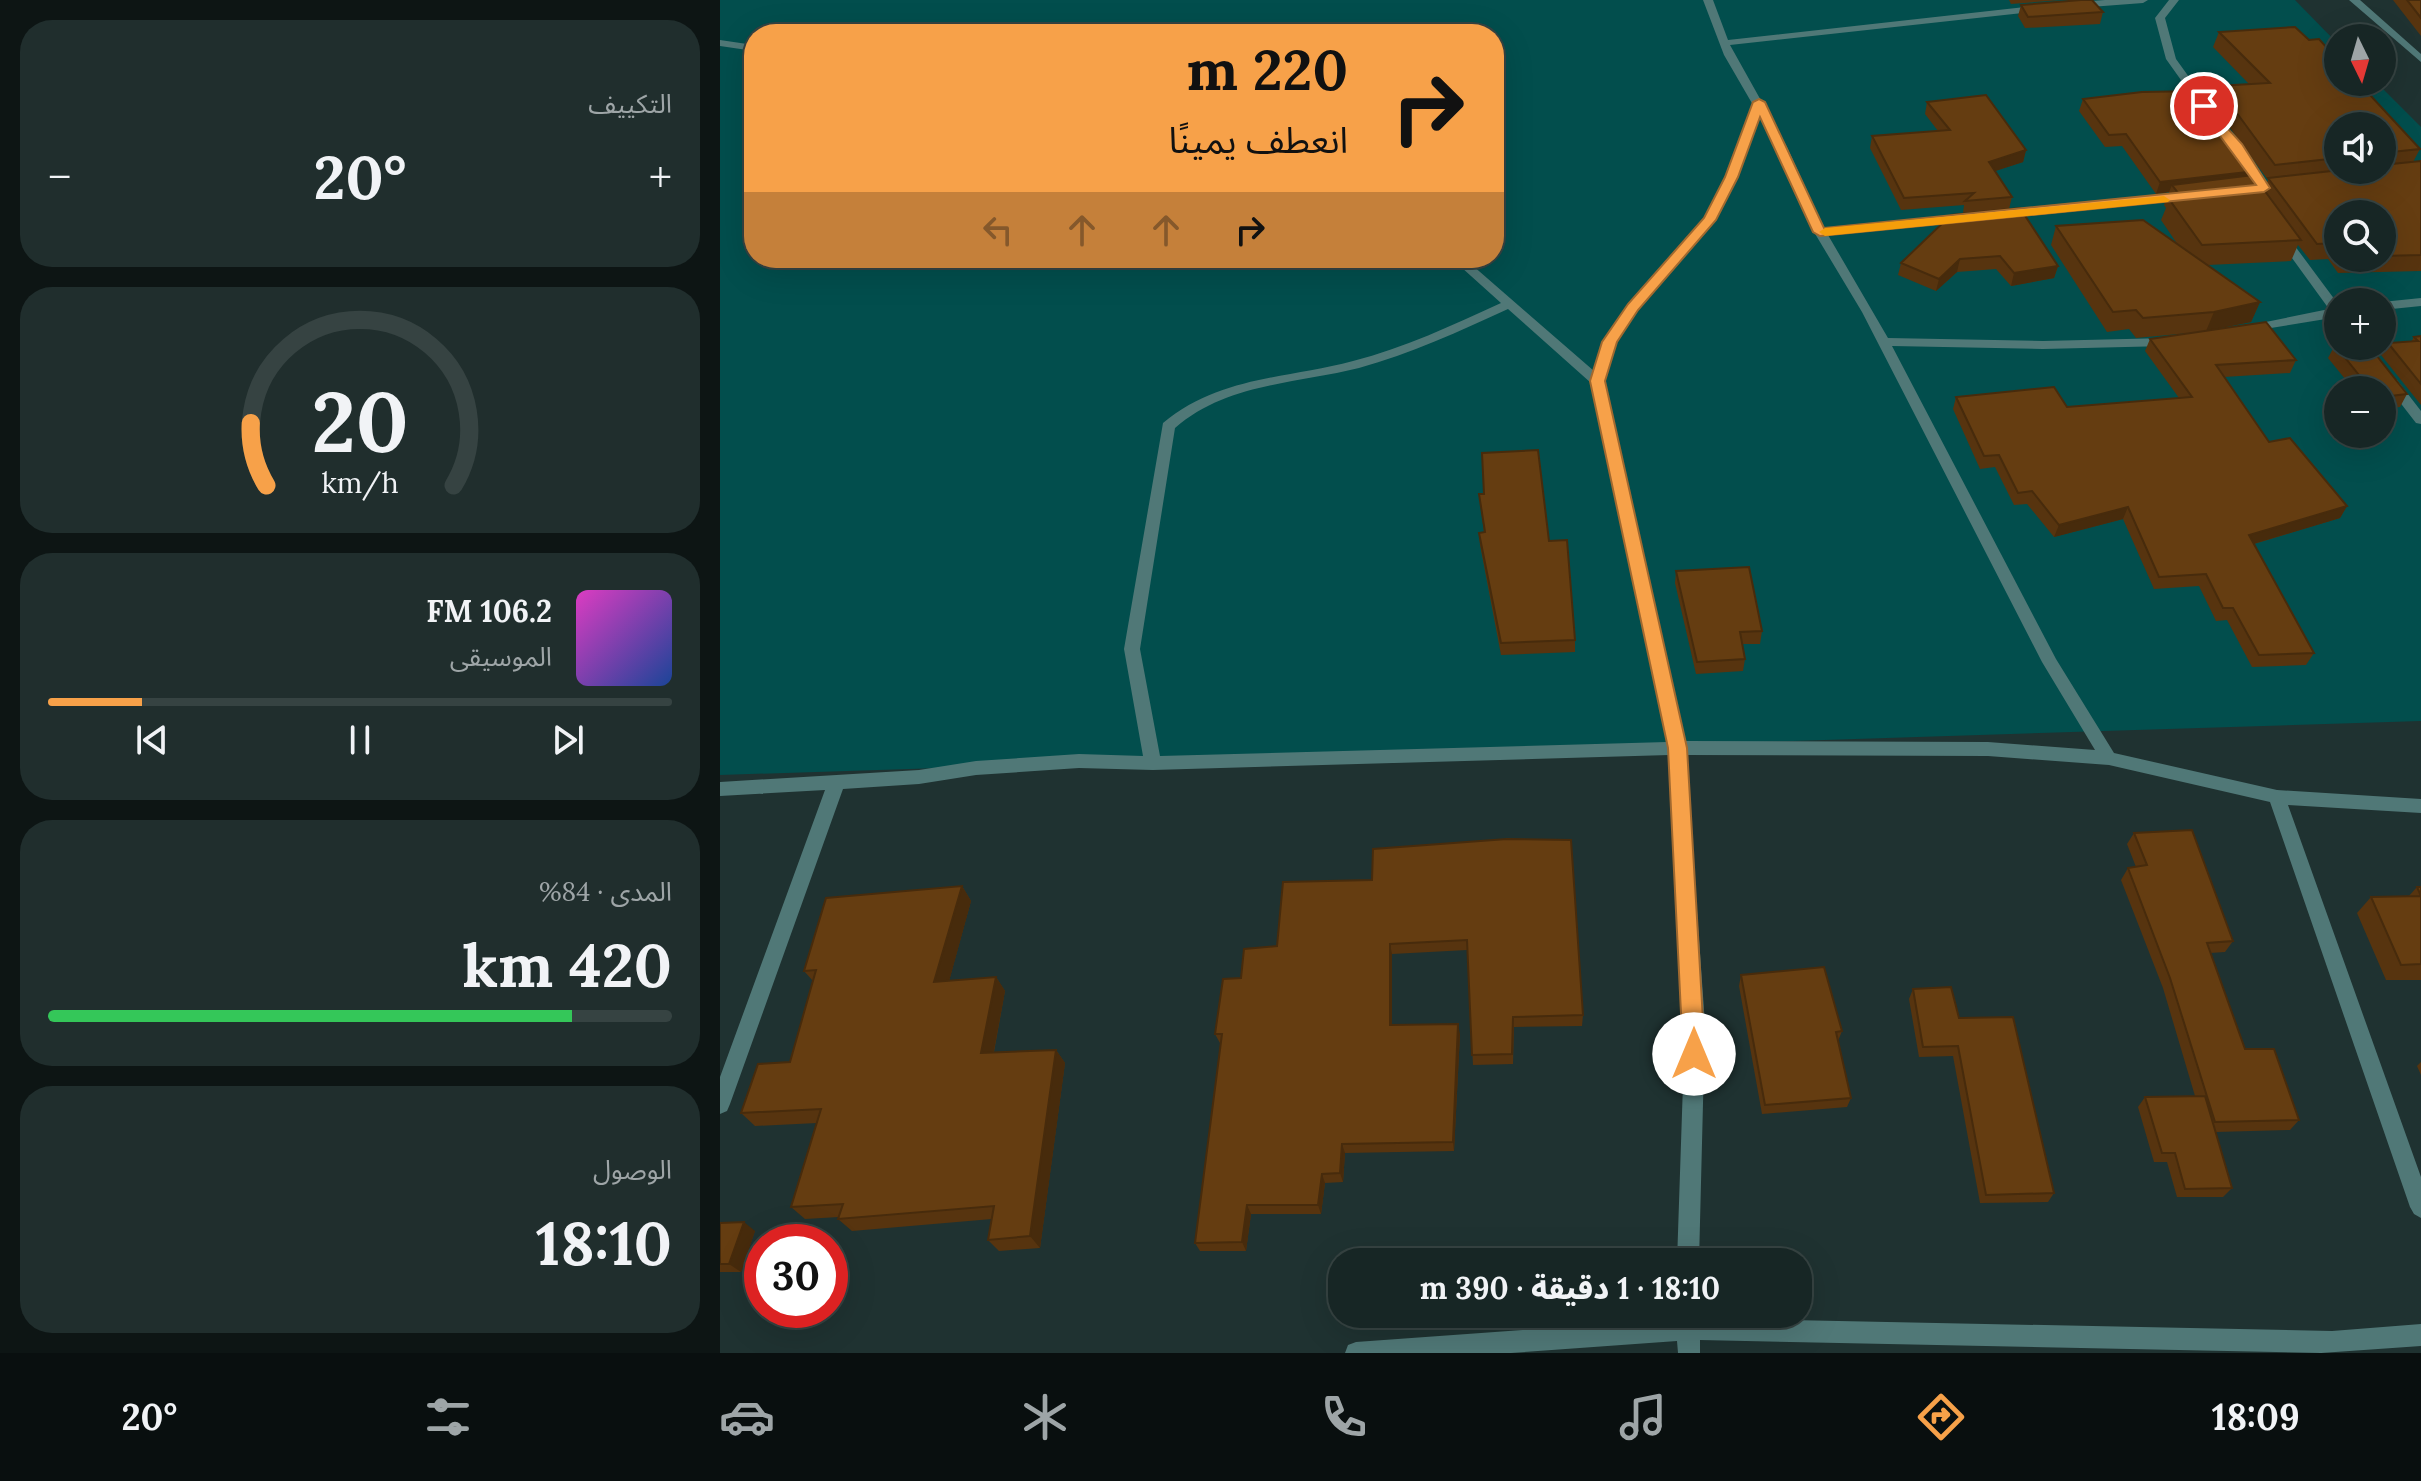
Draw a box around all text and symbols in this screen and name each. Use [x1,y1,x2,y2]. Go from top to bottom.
north arrow [2324,24,2396,96]
map controls [2324,24,2396,448]
text: 220 m [1186,34,1348,105]
icon: right [1376,56,1480,160]
pin [2170,72,2238,140]
icon: arrive [2182,84,2226,128]
text: التكييف [588,87,672,120]
button: sound [2324,112,2396,184]
text: انعطف يمينًا [1169,117,1348,163]
text: 20° [313,139,407,215]
text: − [48,149,71,205]
text: + [649,149,672,205]
button: search [2324,200,2396,272]
icon: left [976,208,1020,252]
icon: ahead [1060,208,1104,252]
icon: ahead [1144,208,1188,252]
icon: right [1228,208,1272,252]
button: + [2324,288,2396,360]
text: 20 [311,367,409,474]
button: − [2324,376,2396,448]
text: km/h [321,464,399,501]
text: 106.2 FM [426,592,552,630]
text: الموسيقى [450,640,552,673]
icon: previous [130,718,174,762]
icon: pause [338,718,382,762]
icon: next [546,718,590,762]
text: المدى · 84% [539,875,672,908]
text: 420 km [462,927,672,1003]
position arrow [1652,1012,1736,1096]
text: الوصول [593,1153,672,1186]
text: 18:10 [536,1205,672,1281]
speed limit sign: 30 [744,1224,848,1328]
text: 18:10 · 1 دقيقة · 390 m [1420,1269,1720,1307]
icon: filters [420,1389,476,1445]
icon: car [719,1389,775,1445]
icon: climate [1017,1389,1073,1445]
icon: phone [1316,1389,1372,1445]
icon: music [1615,1389,1671,1445]
icon: directions [1913,1389,1969,1445]
text: 20° [121,1394,177,1440]
text: 18:09 [2212,1394,2300,1440]

